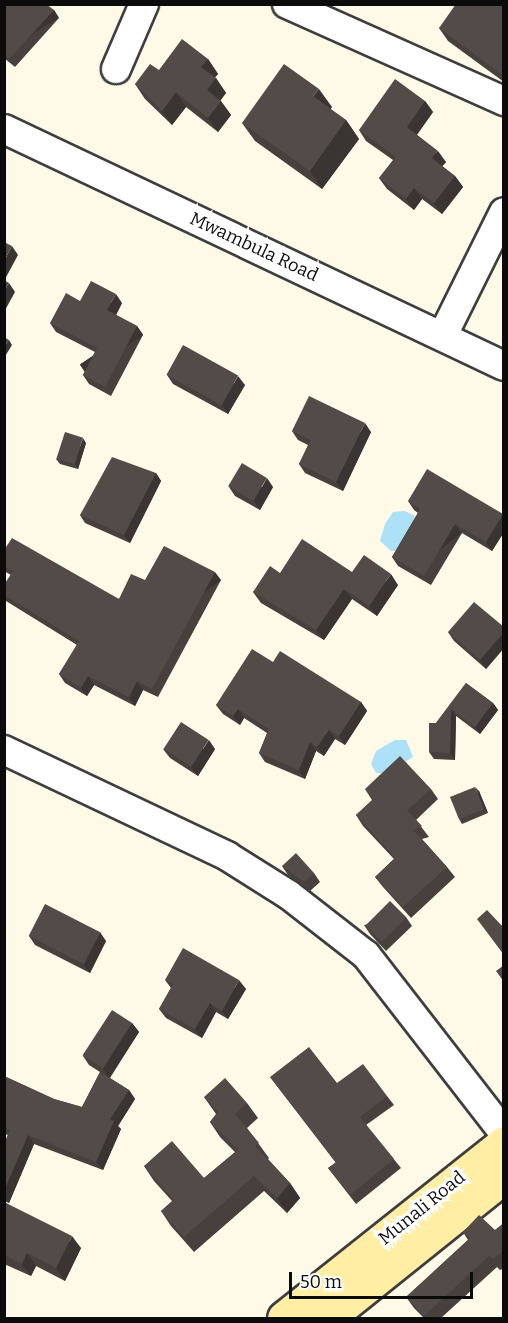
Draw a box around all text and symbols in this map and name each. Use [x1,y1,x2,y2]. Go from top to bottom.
street label: Mwambula Road [186,208,322,286]
street label: Munali Road [374,1167,470,1249]
scale bar [292,1260,476,1298]
text: 50 m [300,1271,342,1293]

